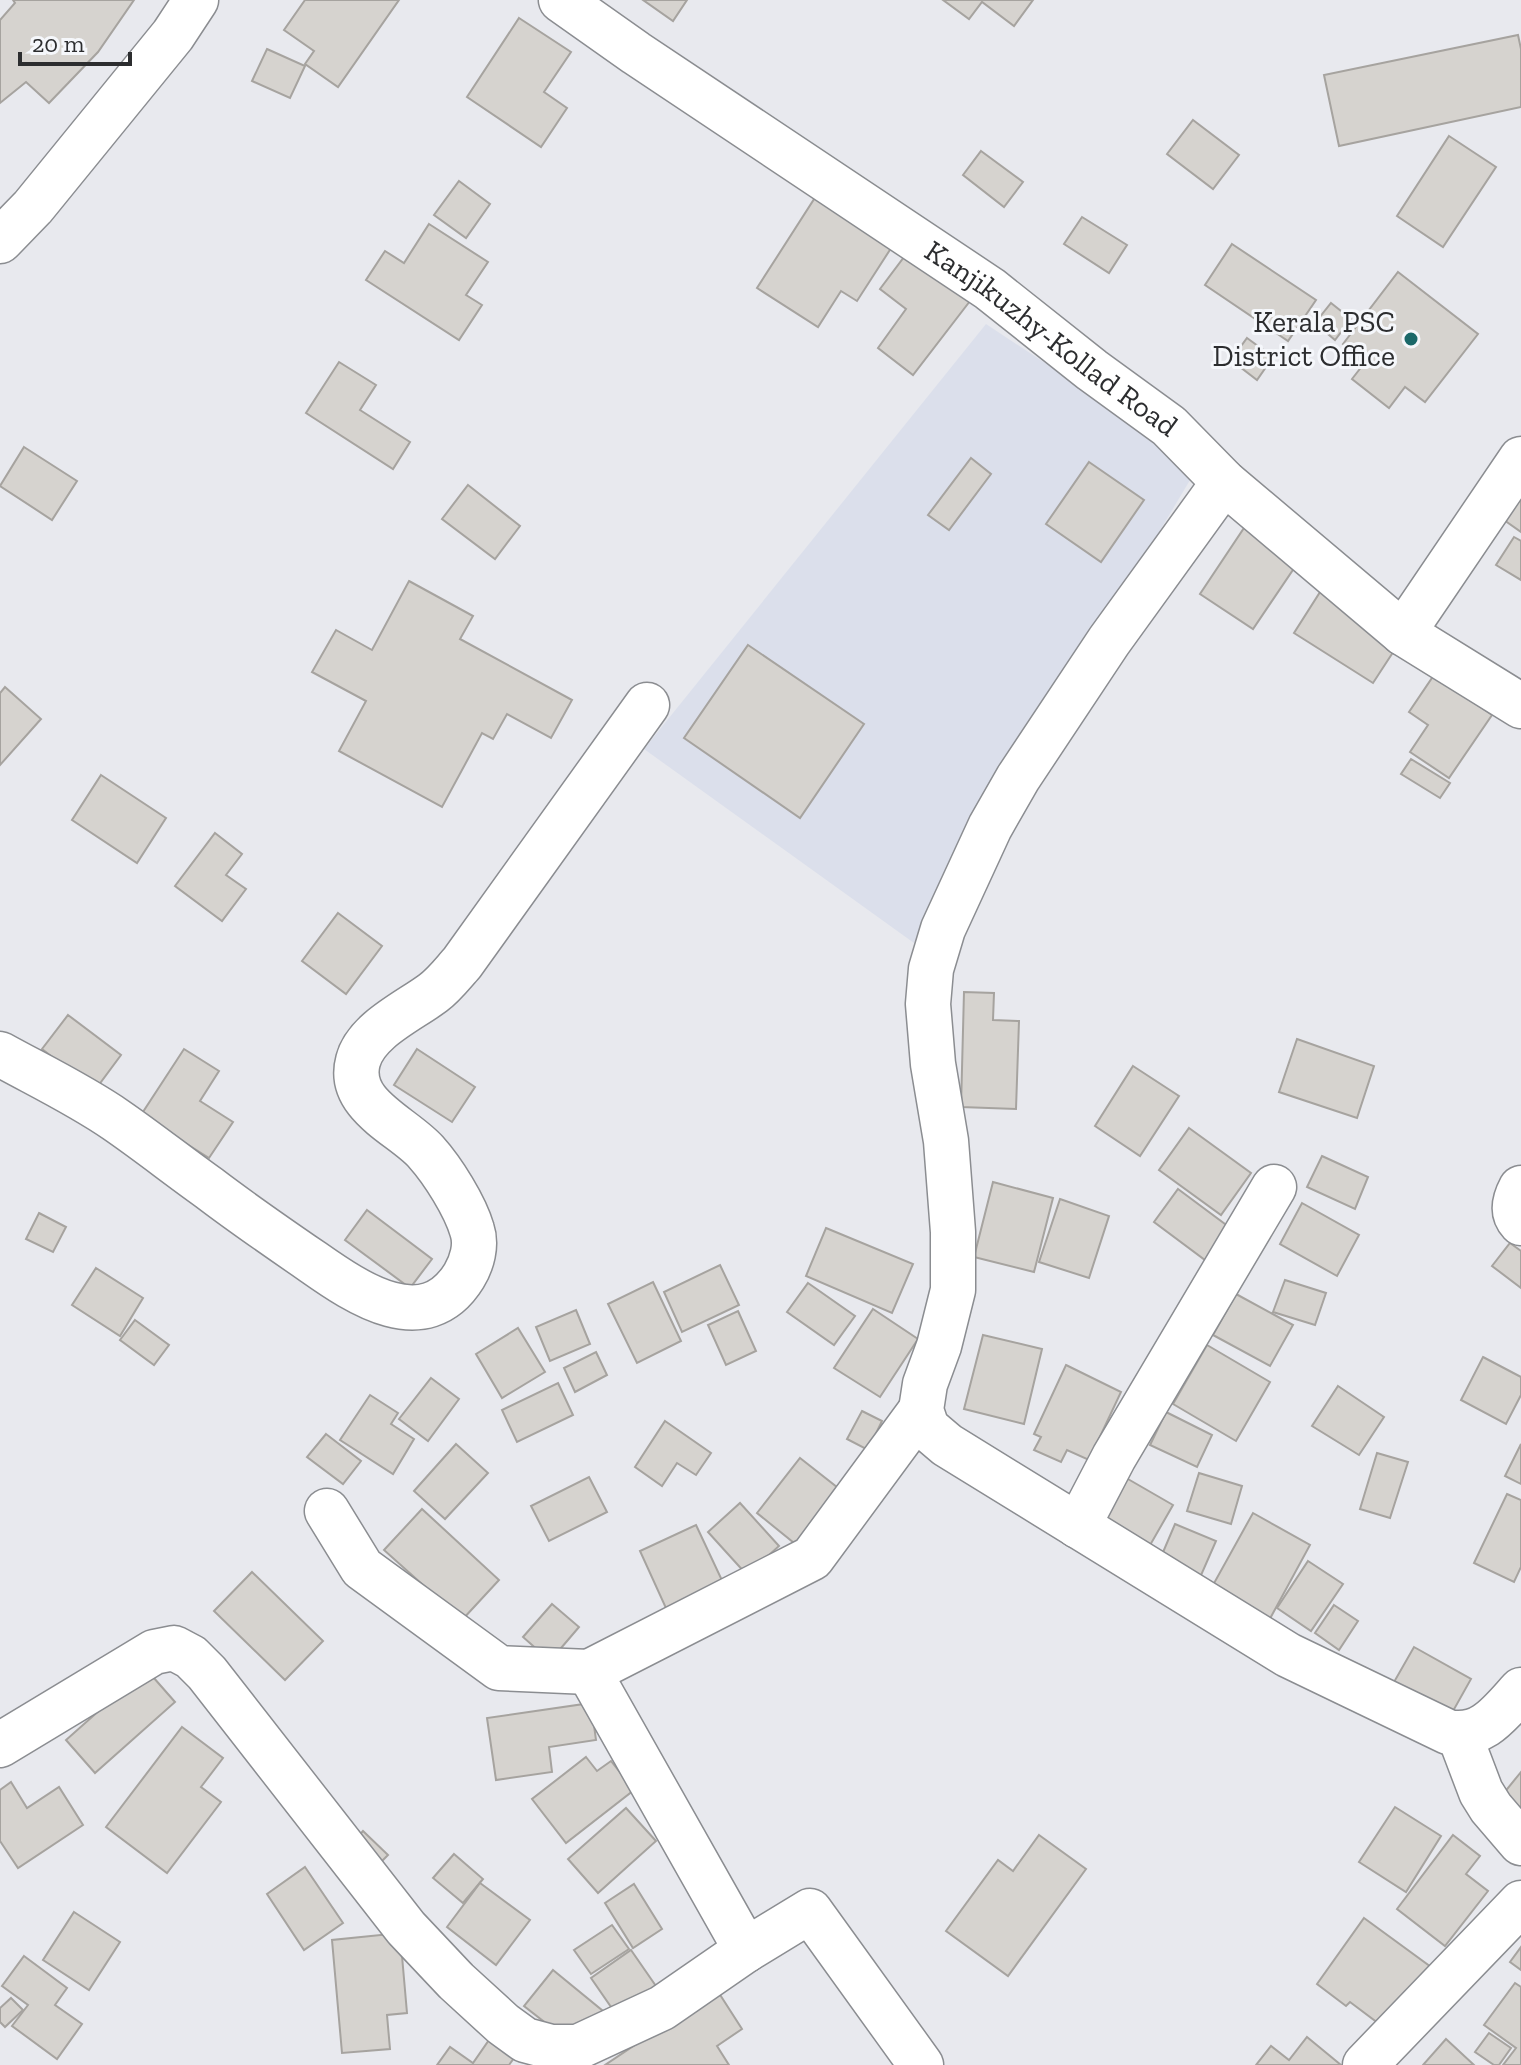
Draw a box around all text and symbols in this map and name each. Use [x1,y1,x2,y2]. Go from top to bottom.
scale bar [20,16,130,66]
text: 20 m [32,29,85,58]
street label: Kanjikuzhy-Kollad Road [918,233,1185,445]
place label: Kerala PSC District Office [1213,304,1395,374]
marker: Kerala PSC District Office [1402,330,1420,348]

